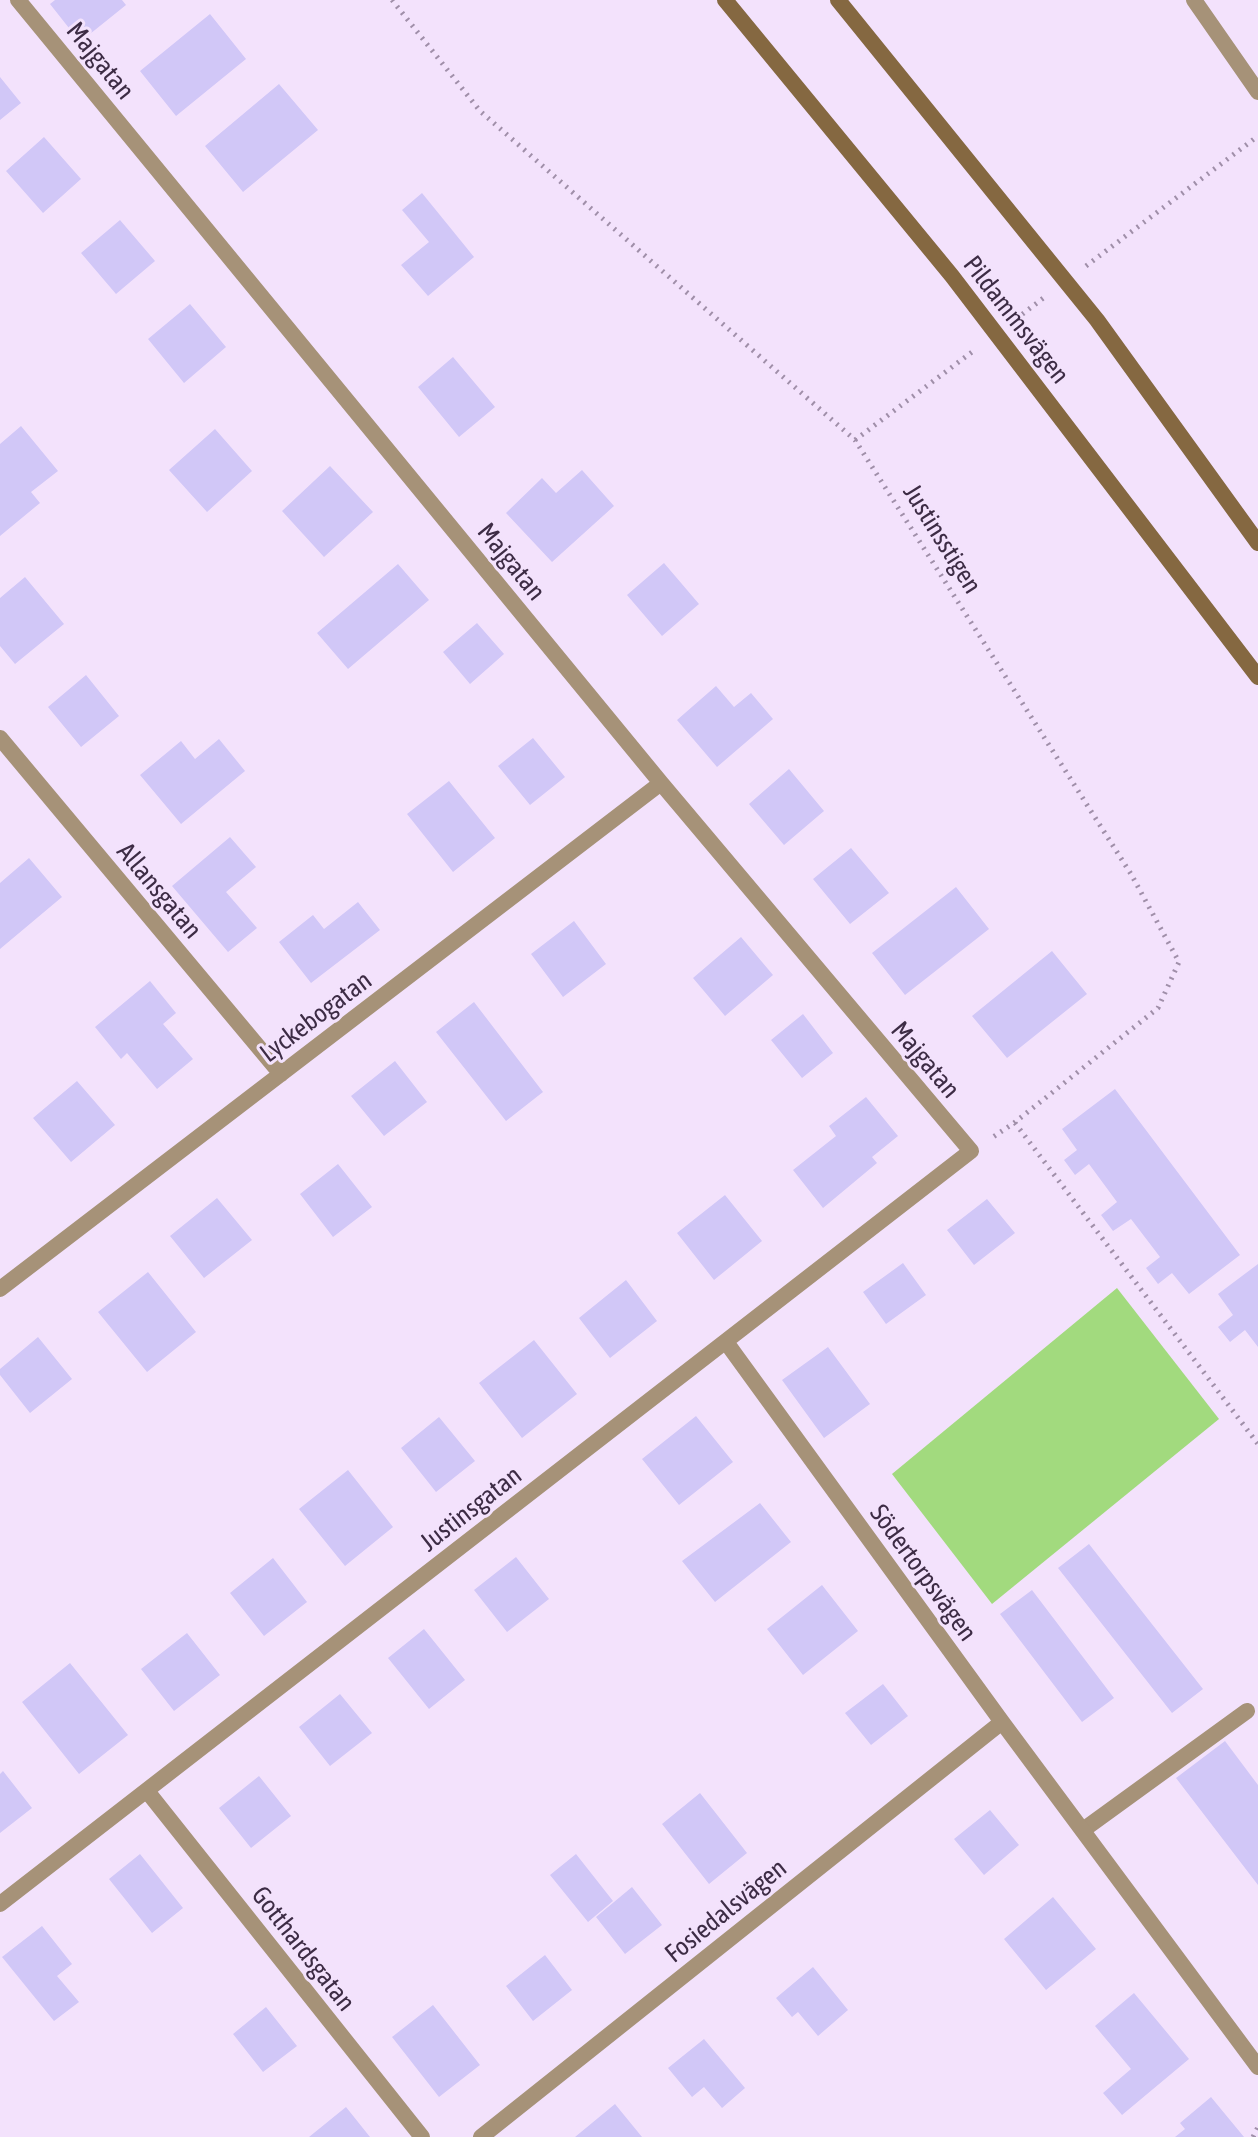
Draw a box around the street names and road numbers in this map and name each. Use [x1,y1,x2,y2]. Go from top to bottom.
street label: Majgatan [59,16,141,106]
street label: Pildammsvägen [956,250,1076,390]
street label: Justinsstigen [896,479,988,599]
street label: Majgatan [470,517,552,607]
street label: Allansgatan [110,837,208,945]
street label: Lyckebogatan [254,965,378,1069]
street label: Majgatan [884,1015,966,1105]
street label: Justinsgatan [414,1460,528,1558]
street label: Södertorpsvägen [863,1499,983,1647]
street label: Fosiedalsvägen [659,1853,793,1969]
street label: Gotthardsgatan [245,1880,361,2018]

